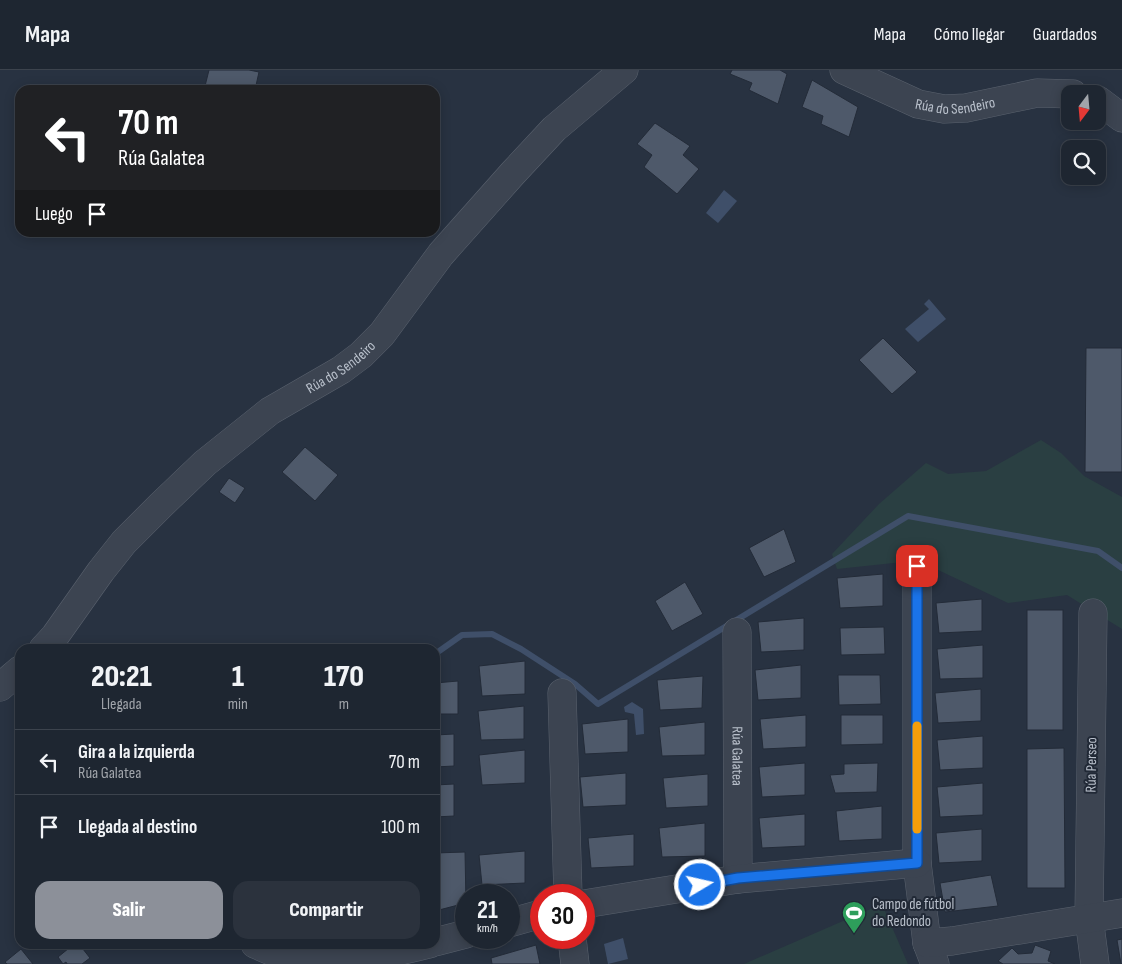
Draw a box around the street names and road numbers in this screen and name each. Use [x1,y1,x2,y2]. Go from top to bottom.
street label: Rúa do Sendeiro [913,93,997,119]
street label: Rúa do Sendeiro [303,337,380,398]
street label: Rúa Galatea [727,726,747,786]
street label: Rúa Perseo [1082,737,1101,793]

